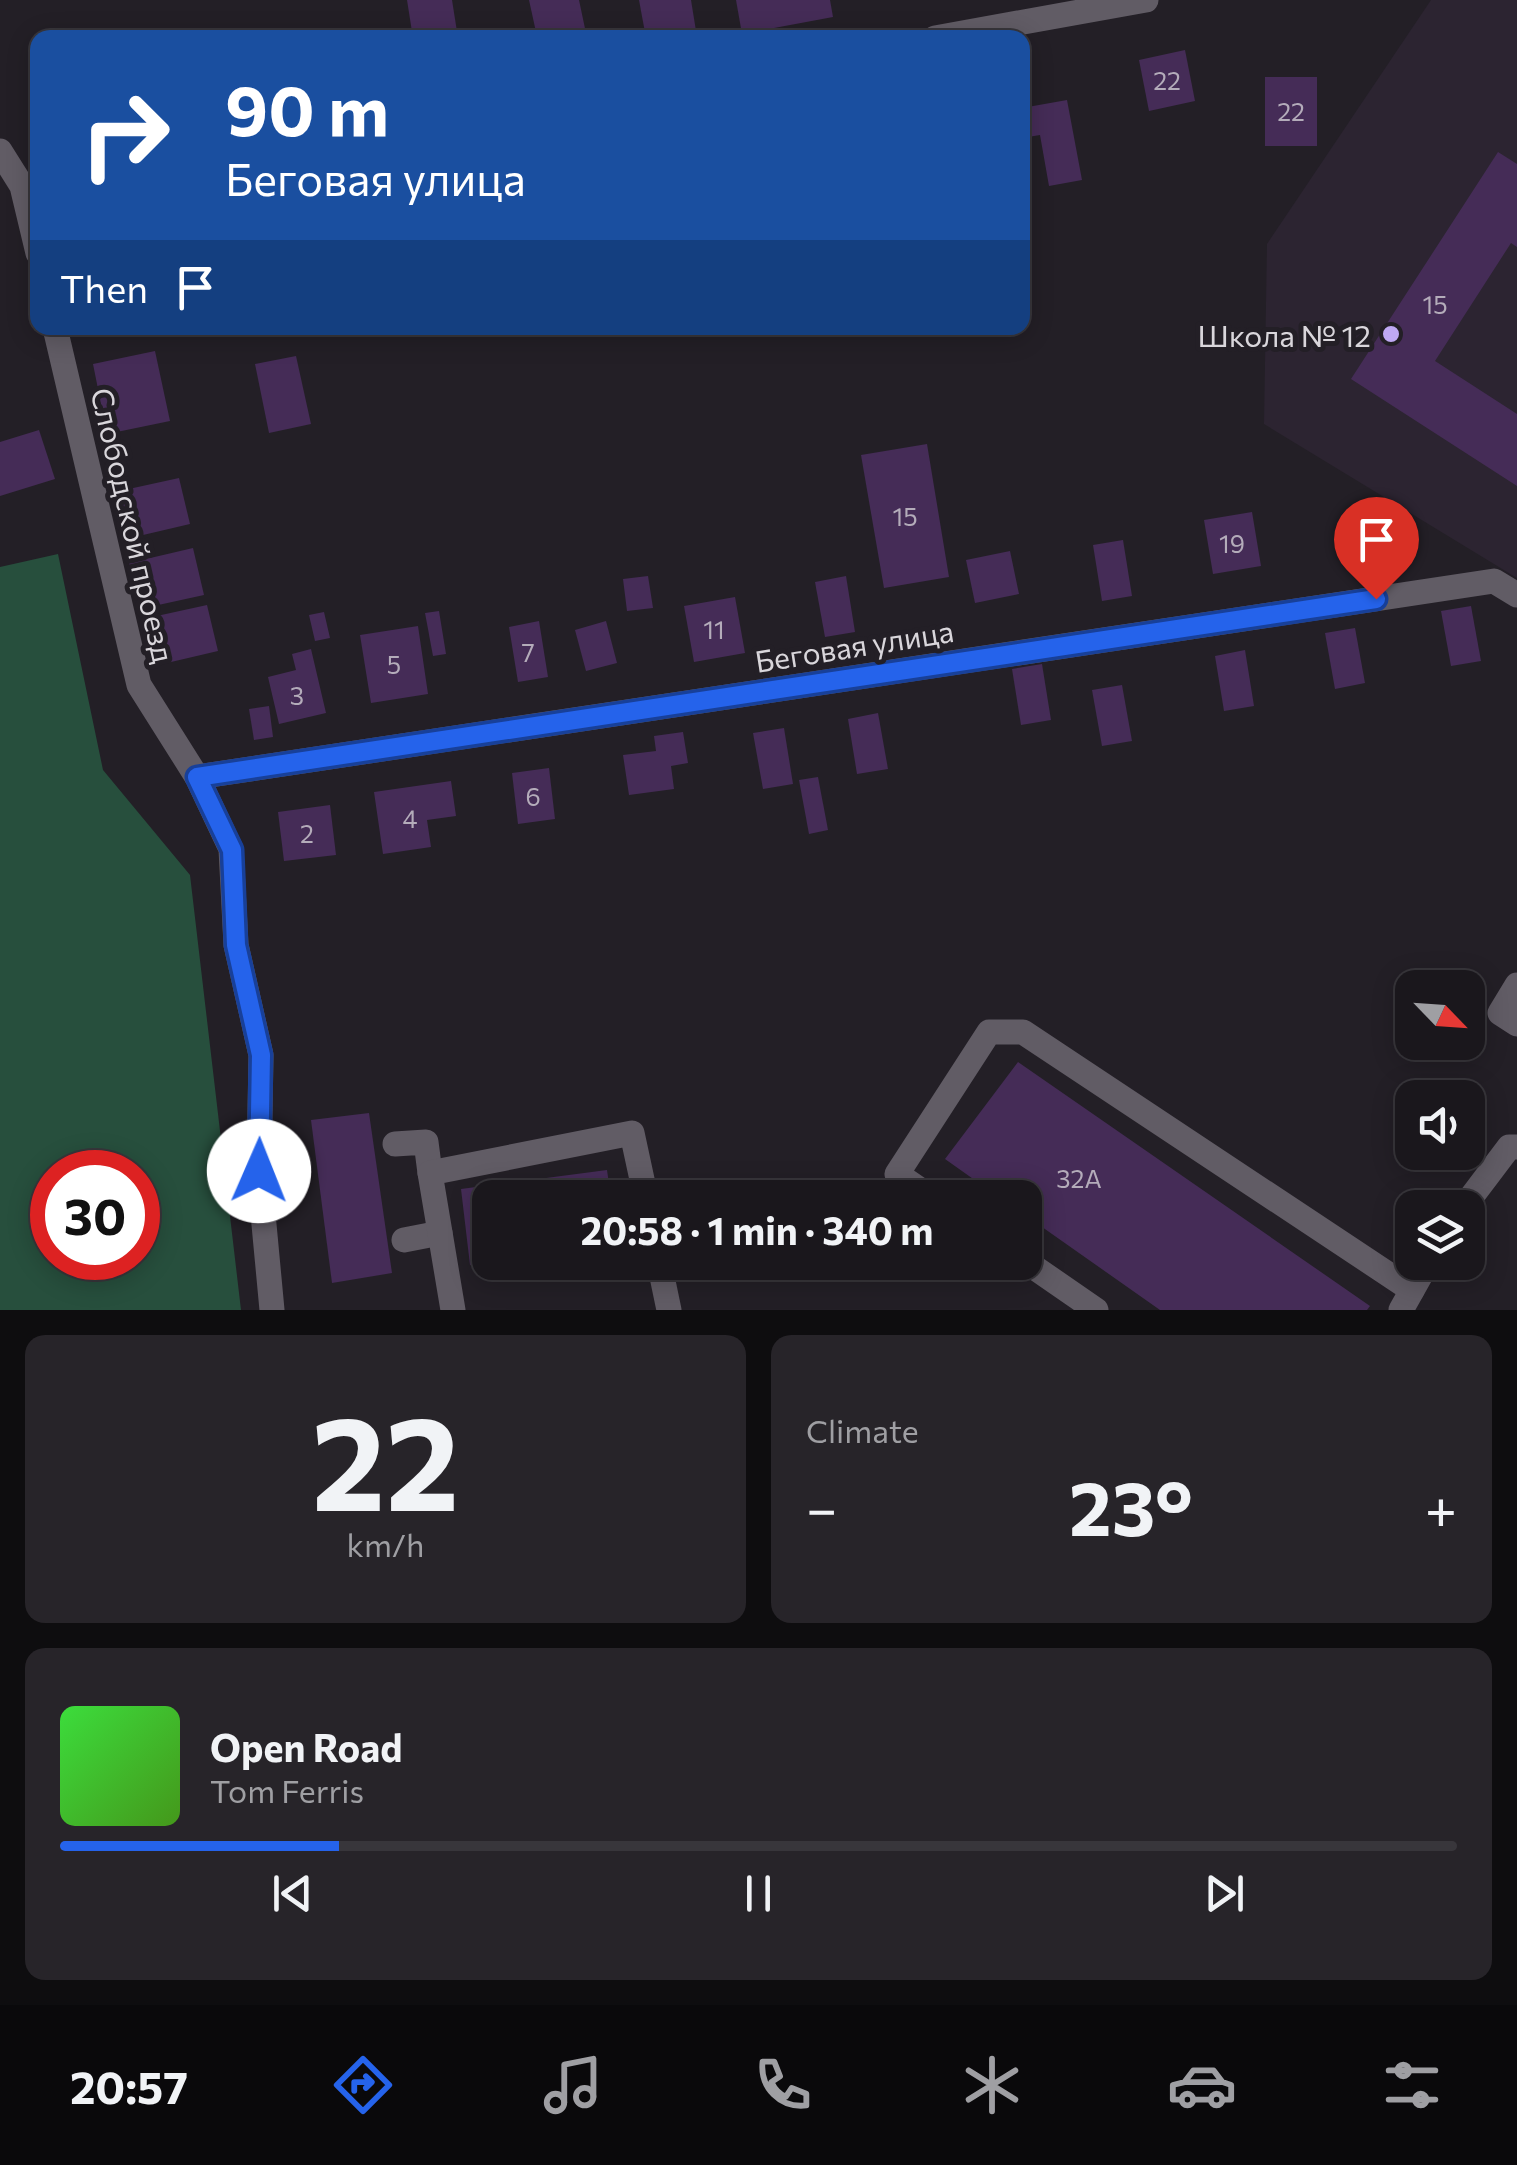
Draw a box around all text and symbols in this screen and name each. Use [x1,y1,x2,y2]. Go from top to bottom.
text: 90 m [225,65,389,150]
house number: 22 [1153,65,1181,95]
icon: right [60,70,190,200]
house number: 22 [1277,96,1305,126]
text: Беговая улица [225,150,526,205]
icon: arrive [168,260,223,315]
text: Then [60,264,148,311]
house number: 15 [1422,289,1448,319]
place label: Школа № 12 [1198,316,1371,353]
marker: Школа № 12 [1380,323,1402,345]
street label: Слободской проезд [84,384,184,666]
pin [1334,497,1419,600]
house number: 15 [892,501,918,531]
icon: arrive [1349,512,1404,567]
house number: 19 [1219,528,1245,558]
street label: Беговая улица [752,611,956,679]
house number: 11 [703,614,725,644]
house number: 7 [521,637,535,667]
house number: 5 [387,649,401,679]
house number: 3 [290,680,304,710]
house number: 6 [525,781,541,811]
house number: 4 [402,803,418,833]
house number: 2 [300,818,314,848]
north arrow [1395,970,1485,1060]
map controls [1395,970,1485,1280]
button: sound [1395,1080,1485,1170]
position arrow [207,1119,311,1223]
speed limit sign: 30 [30,1150,160,1280]
house number: 32А [1056,1163,1102,1193]
button: layers [1395,1190,1485,1280]
text: 20:58 · 1 min · 340 m [581,1206,933,1253]
text: 22 [312,1379,459,1538]
text: Climate [806,1410,919,1450]
text: 23° [1069,1460,1193,1551]
text: − [806,1473,837,1540]
text: + [1425,1473,1457,1540]
text: km/h [347,1524,424,1564]
text: Open Road [210,1723,403,1770]
text: Tom Ferris [210,1770,364,1810]
icon: previous [265,1866,320,1921]
icon: pause [731,1866,786,1921]
icon: next [1197,1866,1252,1921]
icon: directions [328,2050,398,2120]
icon: music [538,2050,608,2120]
icon: phone [748,2050,818,2120]
icon: climate [957,2050,1027,2120]
icon: car [1167,2050,1237,2120]
icon: filters [1377,2050,1447,2120]
text: 20:57 [70,2058,188,2113]

